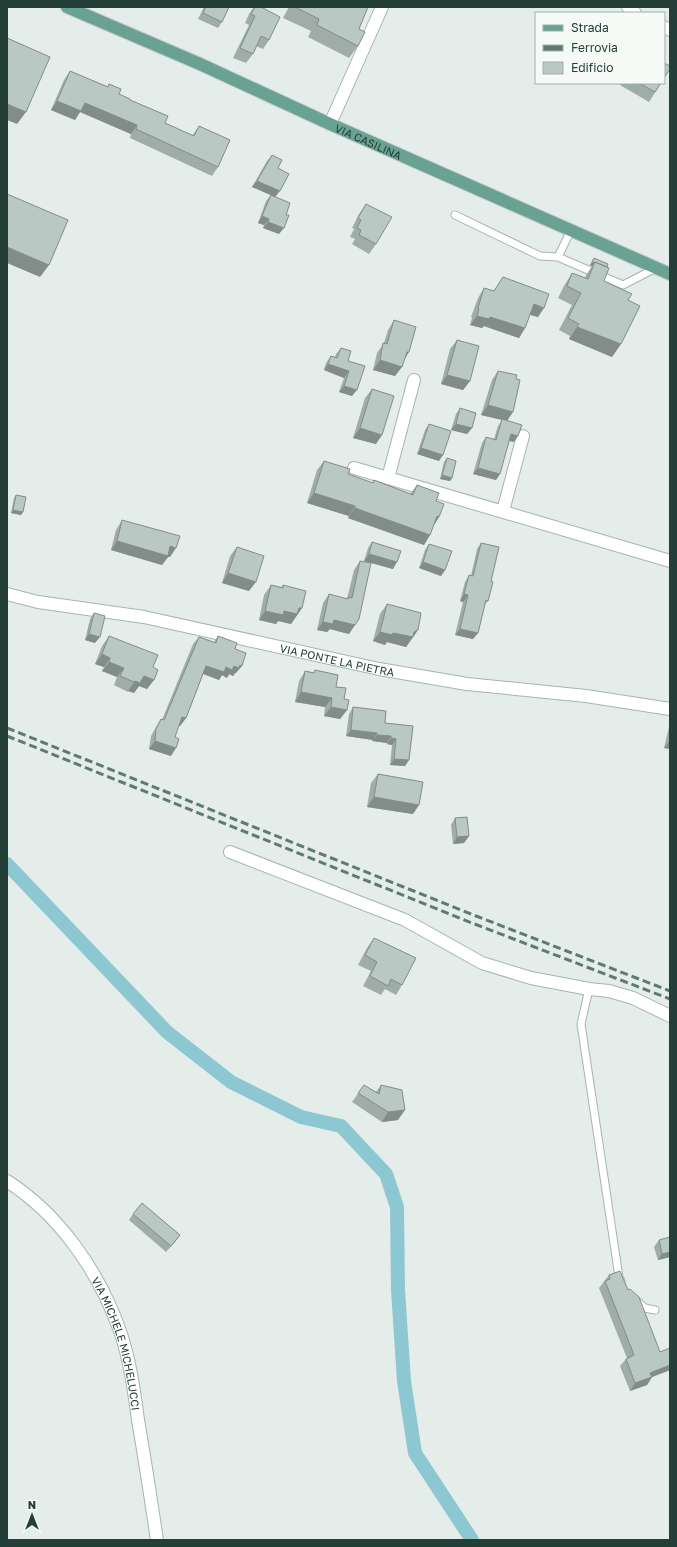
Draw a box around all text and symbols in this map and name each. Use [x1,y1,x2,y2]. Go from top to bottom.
legend [535,12,665,84]
text: Strada [571,20,609,35]
text: Ferrovia [571,40,618,55]
text: Edificio [571,60,613,75]
street label: VIA CASILINA [333,121,404,162]
street label: VIA PONTE LA PIETRA [279,641,396,678]
street label: VIA MICHELE MICHELUCCI [90,1274,143,1411]
north arrow [12,1495,52,1535]
text: N [28,1498,36,1511]

